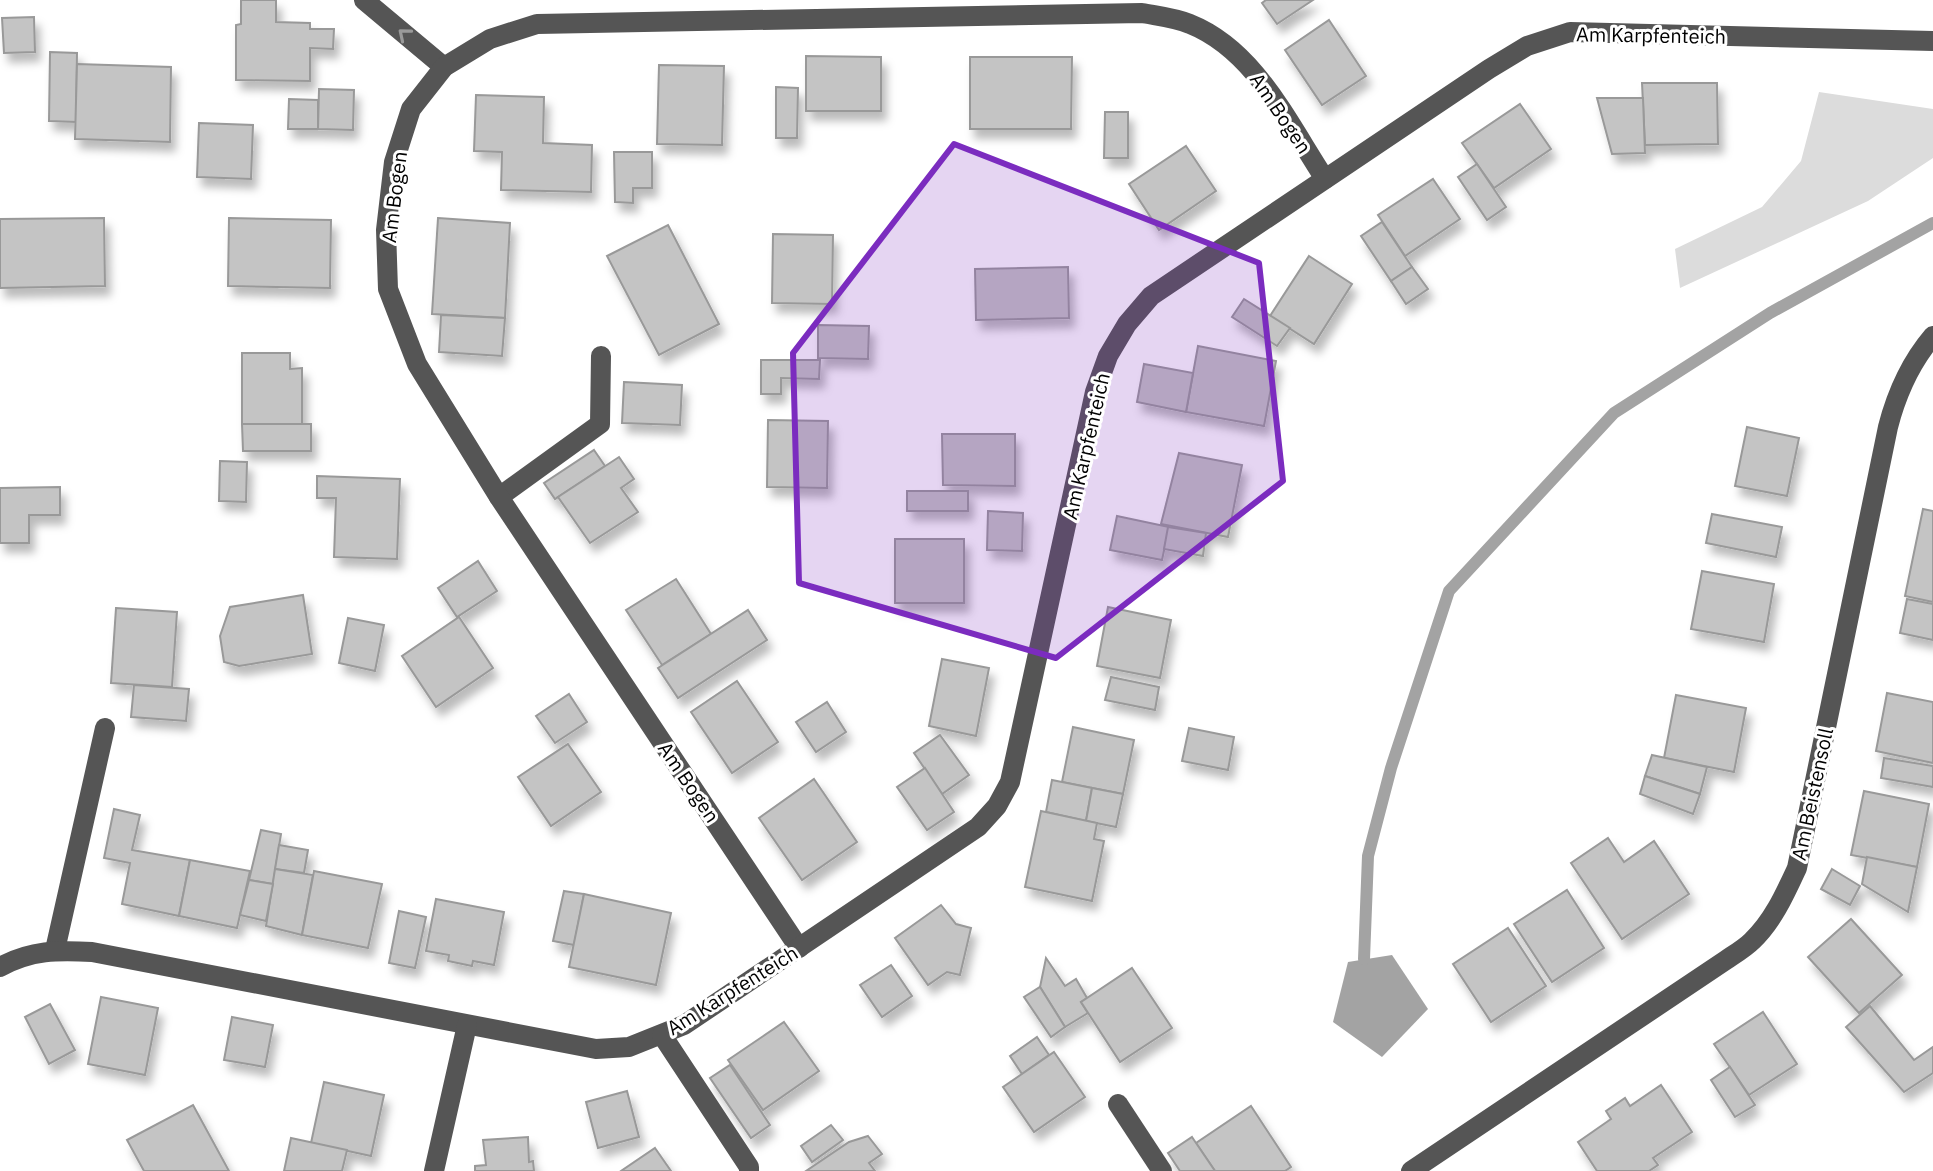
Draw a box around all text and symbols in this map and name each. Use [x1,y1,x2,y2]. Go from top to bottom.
street label: Am Karpfenteich [1576,20,1726,50]
one-way arrow [399,29,413,44]
street label: Am Bogen [1244,67,1318,159]
street label: Am Bogen [375,150,413,244]
street label: Am Karpfenteich [1056,370,1116,522]
street label: Am Beistensoll [1785,725,1839,863]
street label: Am Bogen [652,736,726,828]
street label: Am Karpfenteich [661,939,803,1041]

